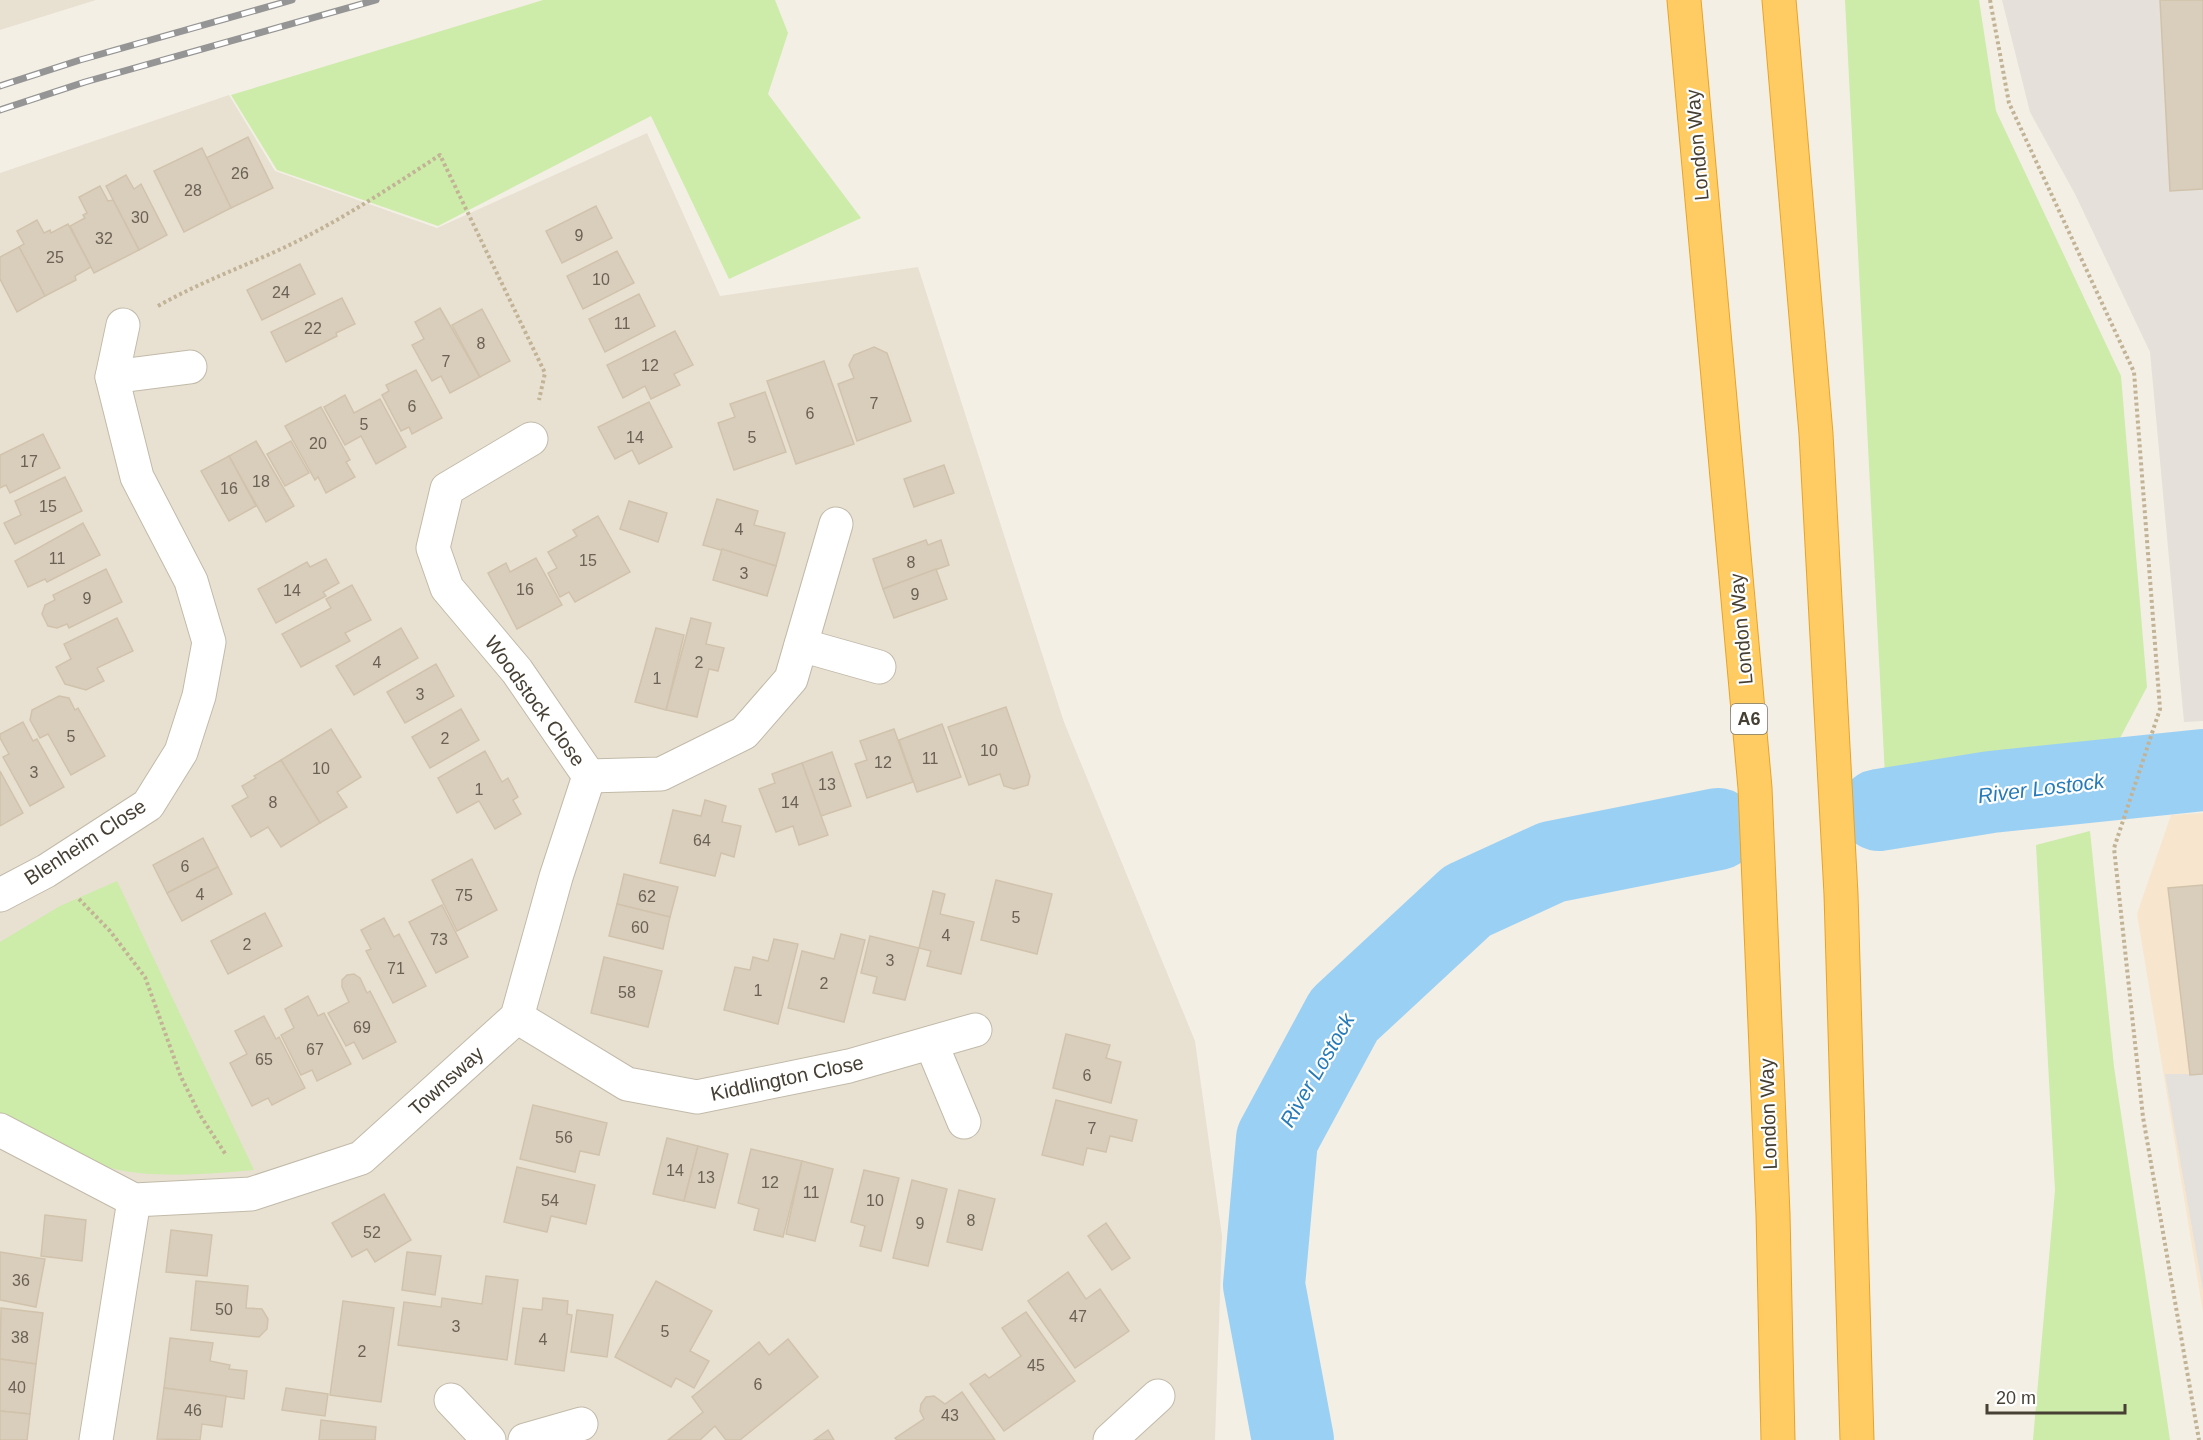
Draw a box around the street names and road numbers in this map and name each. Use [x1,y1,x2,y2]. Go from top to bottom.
street label: London Way [1681,88,1713,202]
street label: London Way [1725,572,1757,686]
street label: Woodstock Close [480,632,590,770]
road number: A6 [1731,704,1767,734]
street label: Blenheim Close [20,795,150,889]
street label: Townsway [404,1042,488,1120]
street label: Kiddlington Close [709,1051,865,1105]
street label: London Way [1755,1058,1781,1170]

